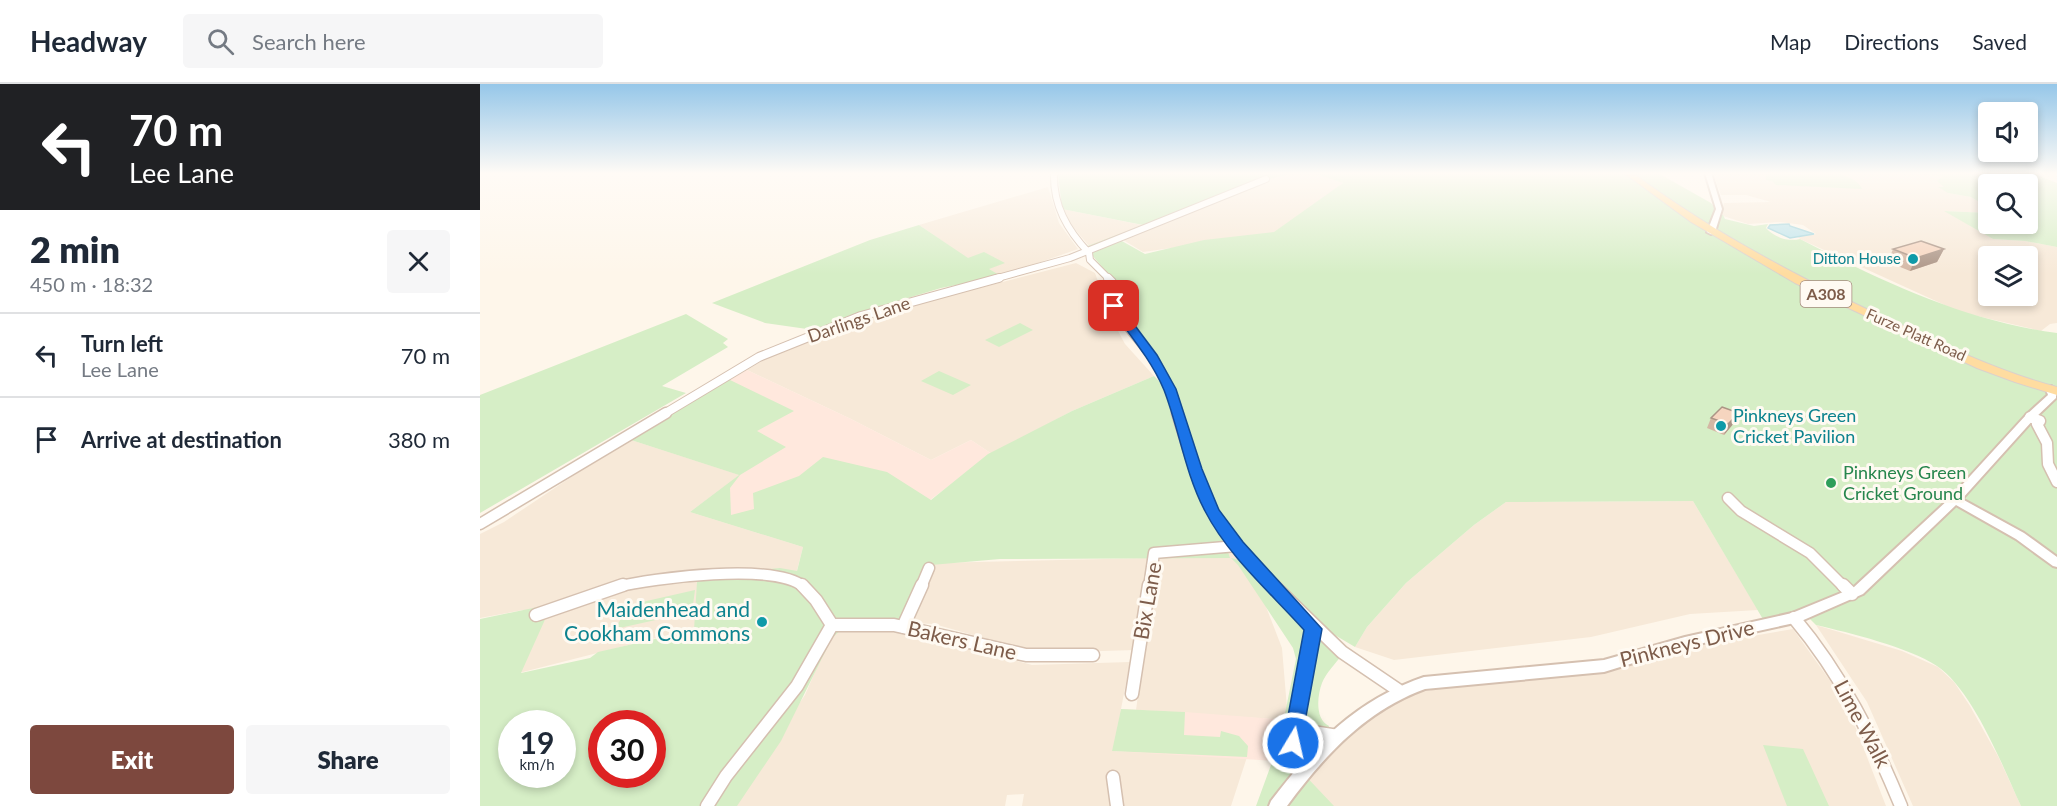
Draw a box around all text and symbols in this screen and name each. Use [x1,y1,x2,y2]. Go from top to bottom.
search box [183,14,603,68]
text: Headway [30,24,147,58]
icon: search [204,25,237,58]
text: Search here [252,28,366,55]
text: Map [1770,29,1811,54]
text: Directions [1844,29,1939,54]
text: Saved [1972,29,2027,54]
map controls [1978,102,2038,306]
button: sound [1978,102,2038,162]
text: 70 m [129,105,223,155]
icon: left [30,108,108,186]
text: Lee Lane [129,156,234,189]
button: search [1978,174,2038,234]
text: 2 min [30,227,120,271]
button: close [387,230,450,293]
button: layers [1978,246,2038,306]
place label: Ditton House [1813,249,1901,267]
marker: Ditton House [1906,252,1920,266]
text: 450 m · 18:32 [30,272,153,296]
pin [1088,280,1139,331]
road number: A308 [1800,281,1852,307]
icon: arrive [1097,289,1130,322]
street label: Darlings Lane [804,291,913,347]
street label: Furze Platt Road [1864,304,1969,364]
text: Turn left [81,330,163,357]
icon: left [30,339,63,372]
text: 70 m [401,342,450,369]
text: Lee Lane [81,357,159,381]
place label: Pinkneys Green Cricket Pavilion [1733,404,1856,447]
marker: Pinkneys Green Cricket Pavilion [1714,419,1728,433]
icon: arrive [30,423,63,456]
text: Arrive at destination [81,426,282,453]
text: 380 m [388,426,450,453]
place label: Pinkneys Green Cricket Ground [1843,461,1966,504]
marker: Pinkneys Green Cricket Ground [1824,476,1838,490]
street label: Bix Lane [1127,560,1166,641]
place label: Maidenhead and Cookham Commons [564,596,750,645]
street label: Pinkneys Drive [1617,614,1756,671]
marker: Maidenhead and Cookham Commons [755,615,769,629]
street label: Bakers Lane [905,615,1019,664]
street label: Lime Walk [1830,675,1897,772]
speed limit sign: 30 [588,710,666,788]
position arrow [1261,711,1325,775]
text: 19 [520,724,554,760]
button: Exit [30,725,234,794]
button: Share [246,725,450,794]
text: km/h [519,755,555,773]

